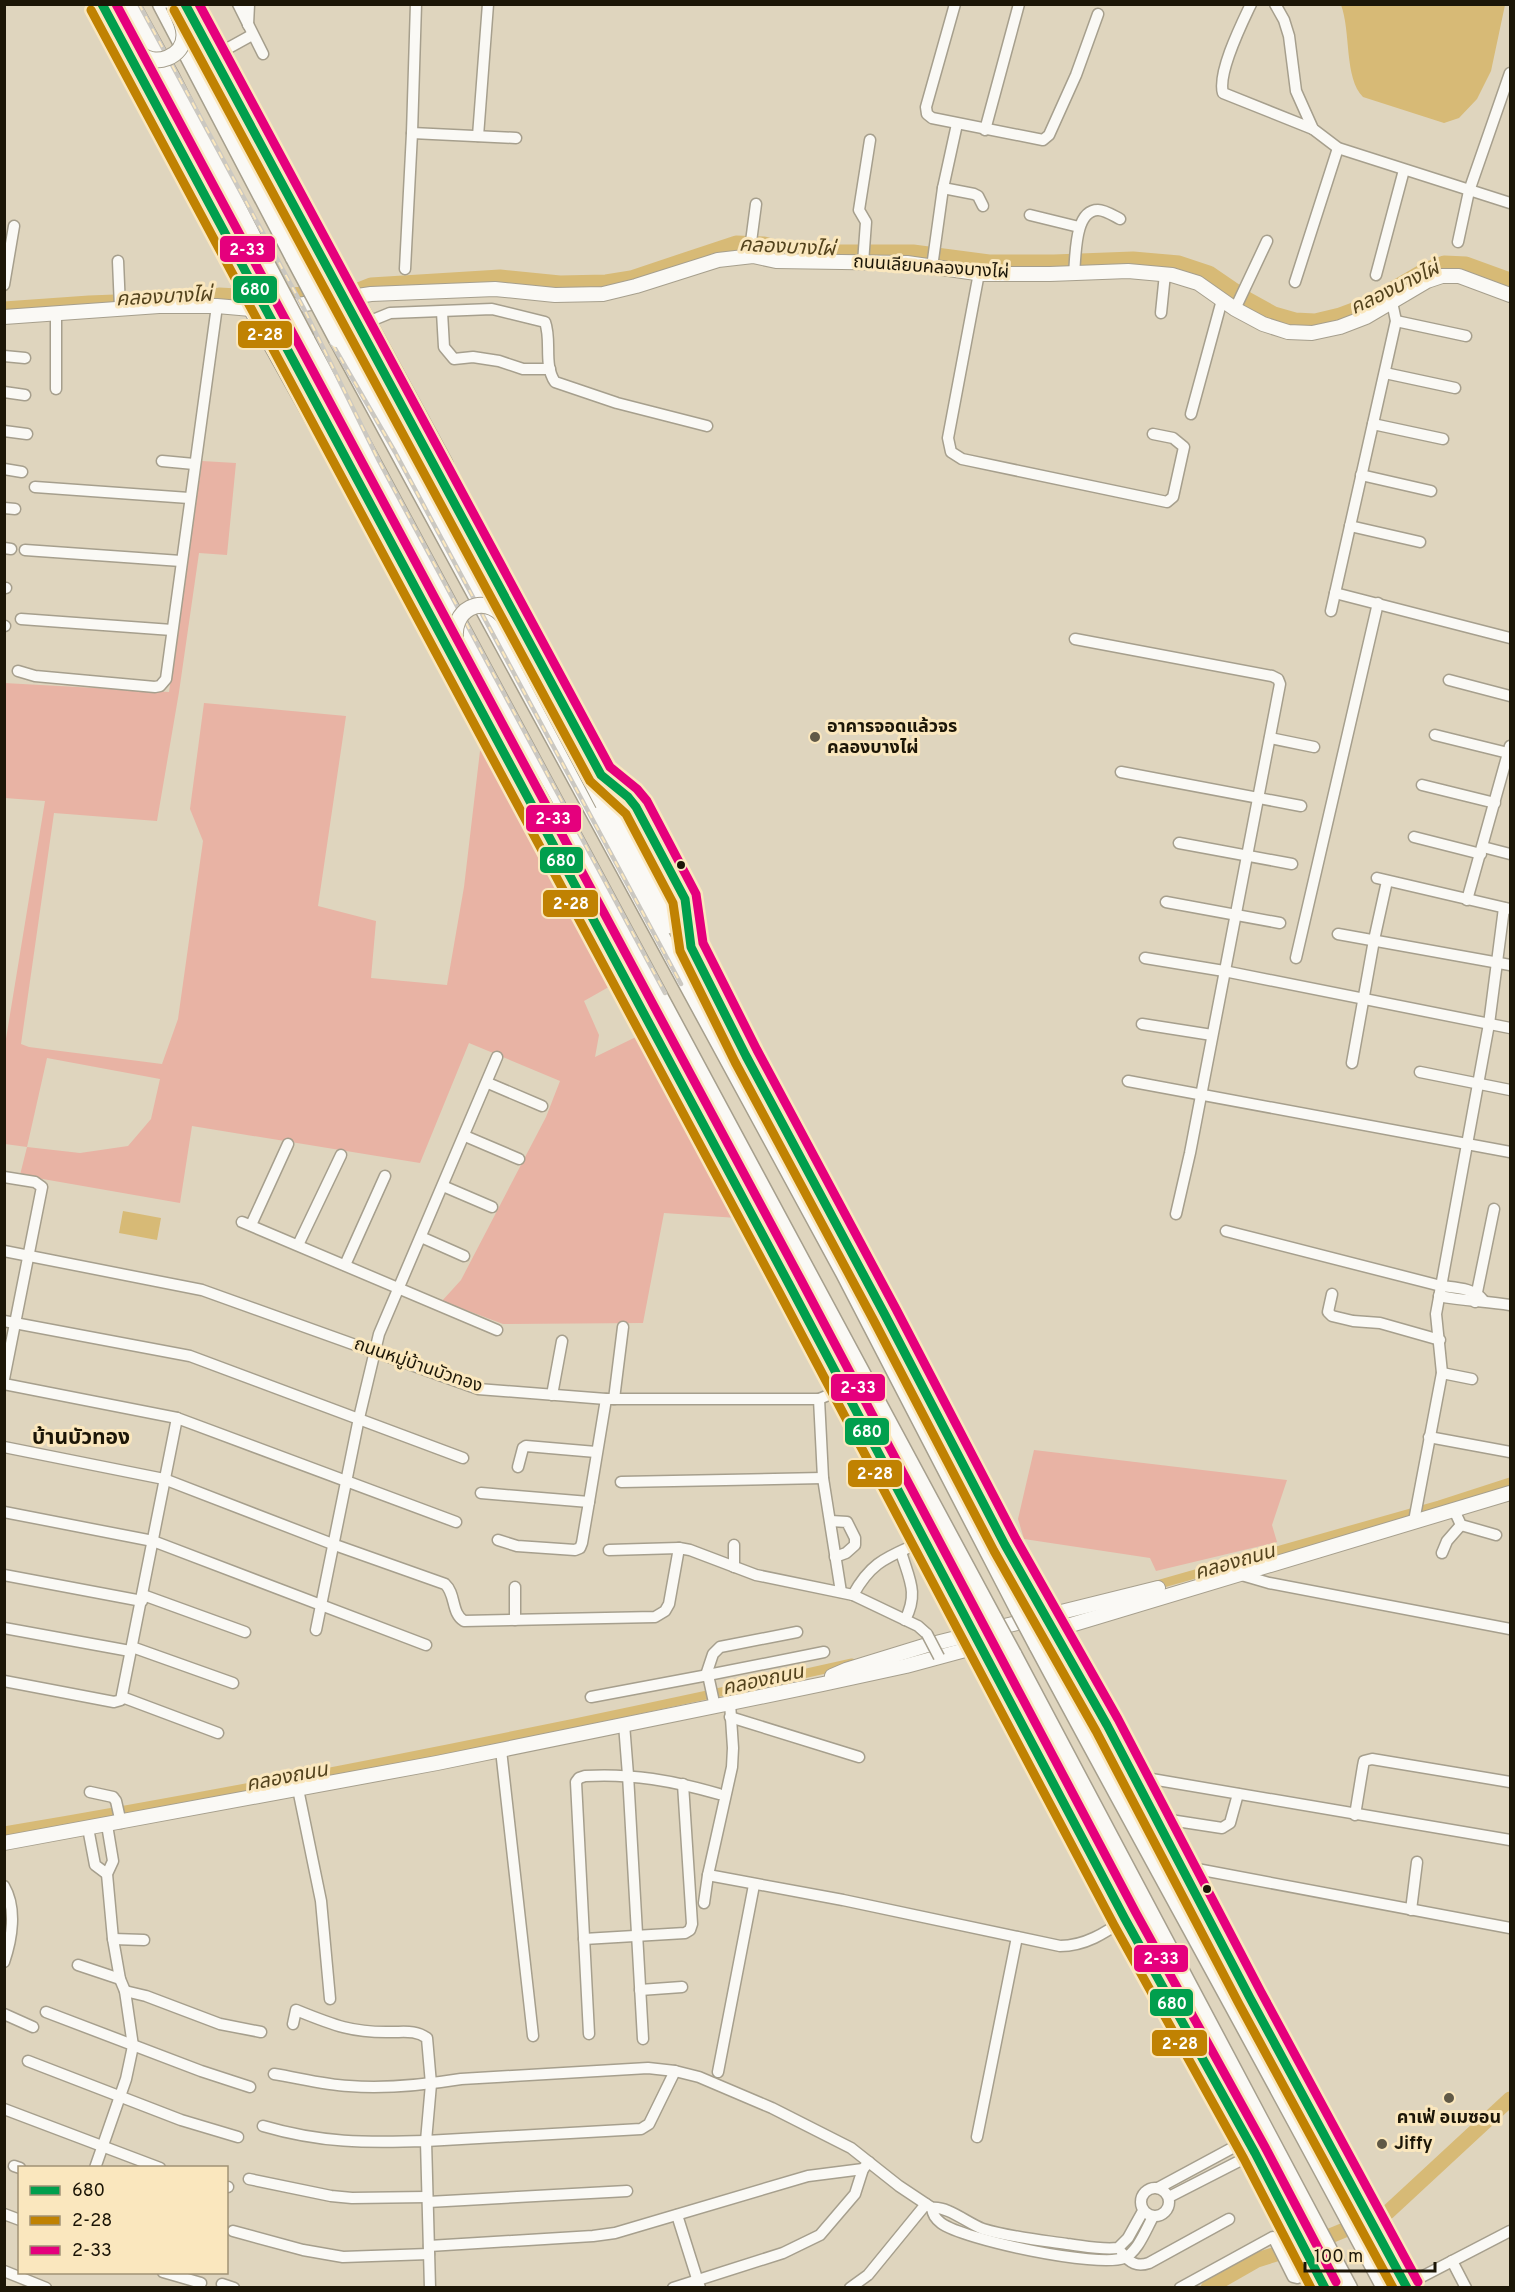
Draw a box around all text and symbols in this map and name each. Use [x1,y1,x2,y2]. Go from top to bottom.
water label: คลองบางไผ่ [738,233,839,264]
line badge: 2-33 [219,235,276,263]
text: 2-33 [229,241,265,261]
street label: ถนนเลียบคลองบางไผ่ [852,251,1010,285]
water label: คลองบางไผ่ [1346,255,1447,322]
line badge: 680 [232,275,278,304]
text: 680 [240,281,270,301]
water label: คลองบางไผ่ [115,282,216,313]
line badge: 2-28 [237,320,293,349]
text: 2-28 [247,326,283,346]
place label: อาคารจอดแล้วจร คลองบางไผ่ [827,716,957,760]
marker: อาคารจอดแล้วจร คลองบางไผ่ [808,730,822,744]
line badge: 2-33 [525,804,582,833]
text: 2-33 [535,810,571,830]
line badge: 680 [539,846,584,874]
text: 680 [546,852,576,872]
unlabelled marker [675,859,687,871]
line badge: 2-28 [542,889,599,918]
text: 2-28 [553,895,589,915]
street label: ถนนหมู่บ้านบัวทอง [351,1333,485,1399]
line badge: 2-33 [830,1373,886,1402]
text: 2-33 [840,1379,876,1399]
line badge: 680 [844,1417,890,1446]
text: 680 [852,1423,882,1443]
district label: บ้านบัวทอง [32,1425,130,1452]
line badge: 2-28 [847,1459,903,1488]
text: 2-28 [857,1465,893,1485]
water label: คลองถนน [1192,1539,1280,1587]
water label: คลองถนน [720,1659,808,1702]
water label: คลองถนน [244,1757,332,1799]
unlabelled marker [1201,1883,1213,1895]
line badge: 2-33 [1133,1944,1189,1973]
text: 2-33 [1143,1950,1179,1970]
line badge: 680 [1149,1988,1194,2017]
text: 680 [1157,1995,1187,2015]
line badge: 2-28 [1151,2029,1208,2057]
text: 2-28 [1162,2035,1198,2055]
marker: คาเฟ่ อเมซอน [1442,2091,1456,2105]
place label: คาเฟ่ อเมซอน [1397,2107,1501,2130]
place label: Jiffy [1394,2133,1433,2156]
marker: Jiffy [1375,2137,1389,2151]
legend [18,2166,228,2274]
text: 680 [72,2180,105,2203]
text: 2-28 [72,2210,112,2233]
scale bar [1305,2235,1436,2273]
text: 2-33 [72,2240,112,2263]
text: 100 m [1314,2246,1363,2269]

